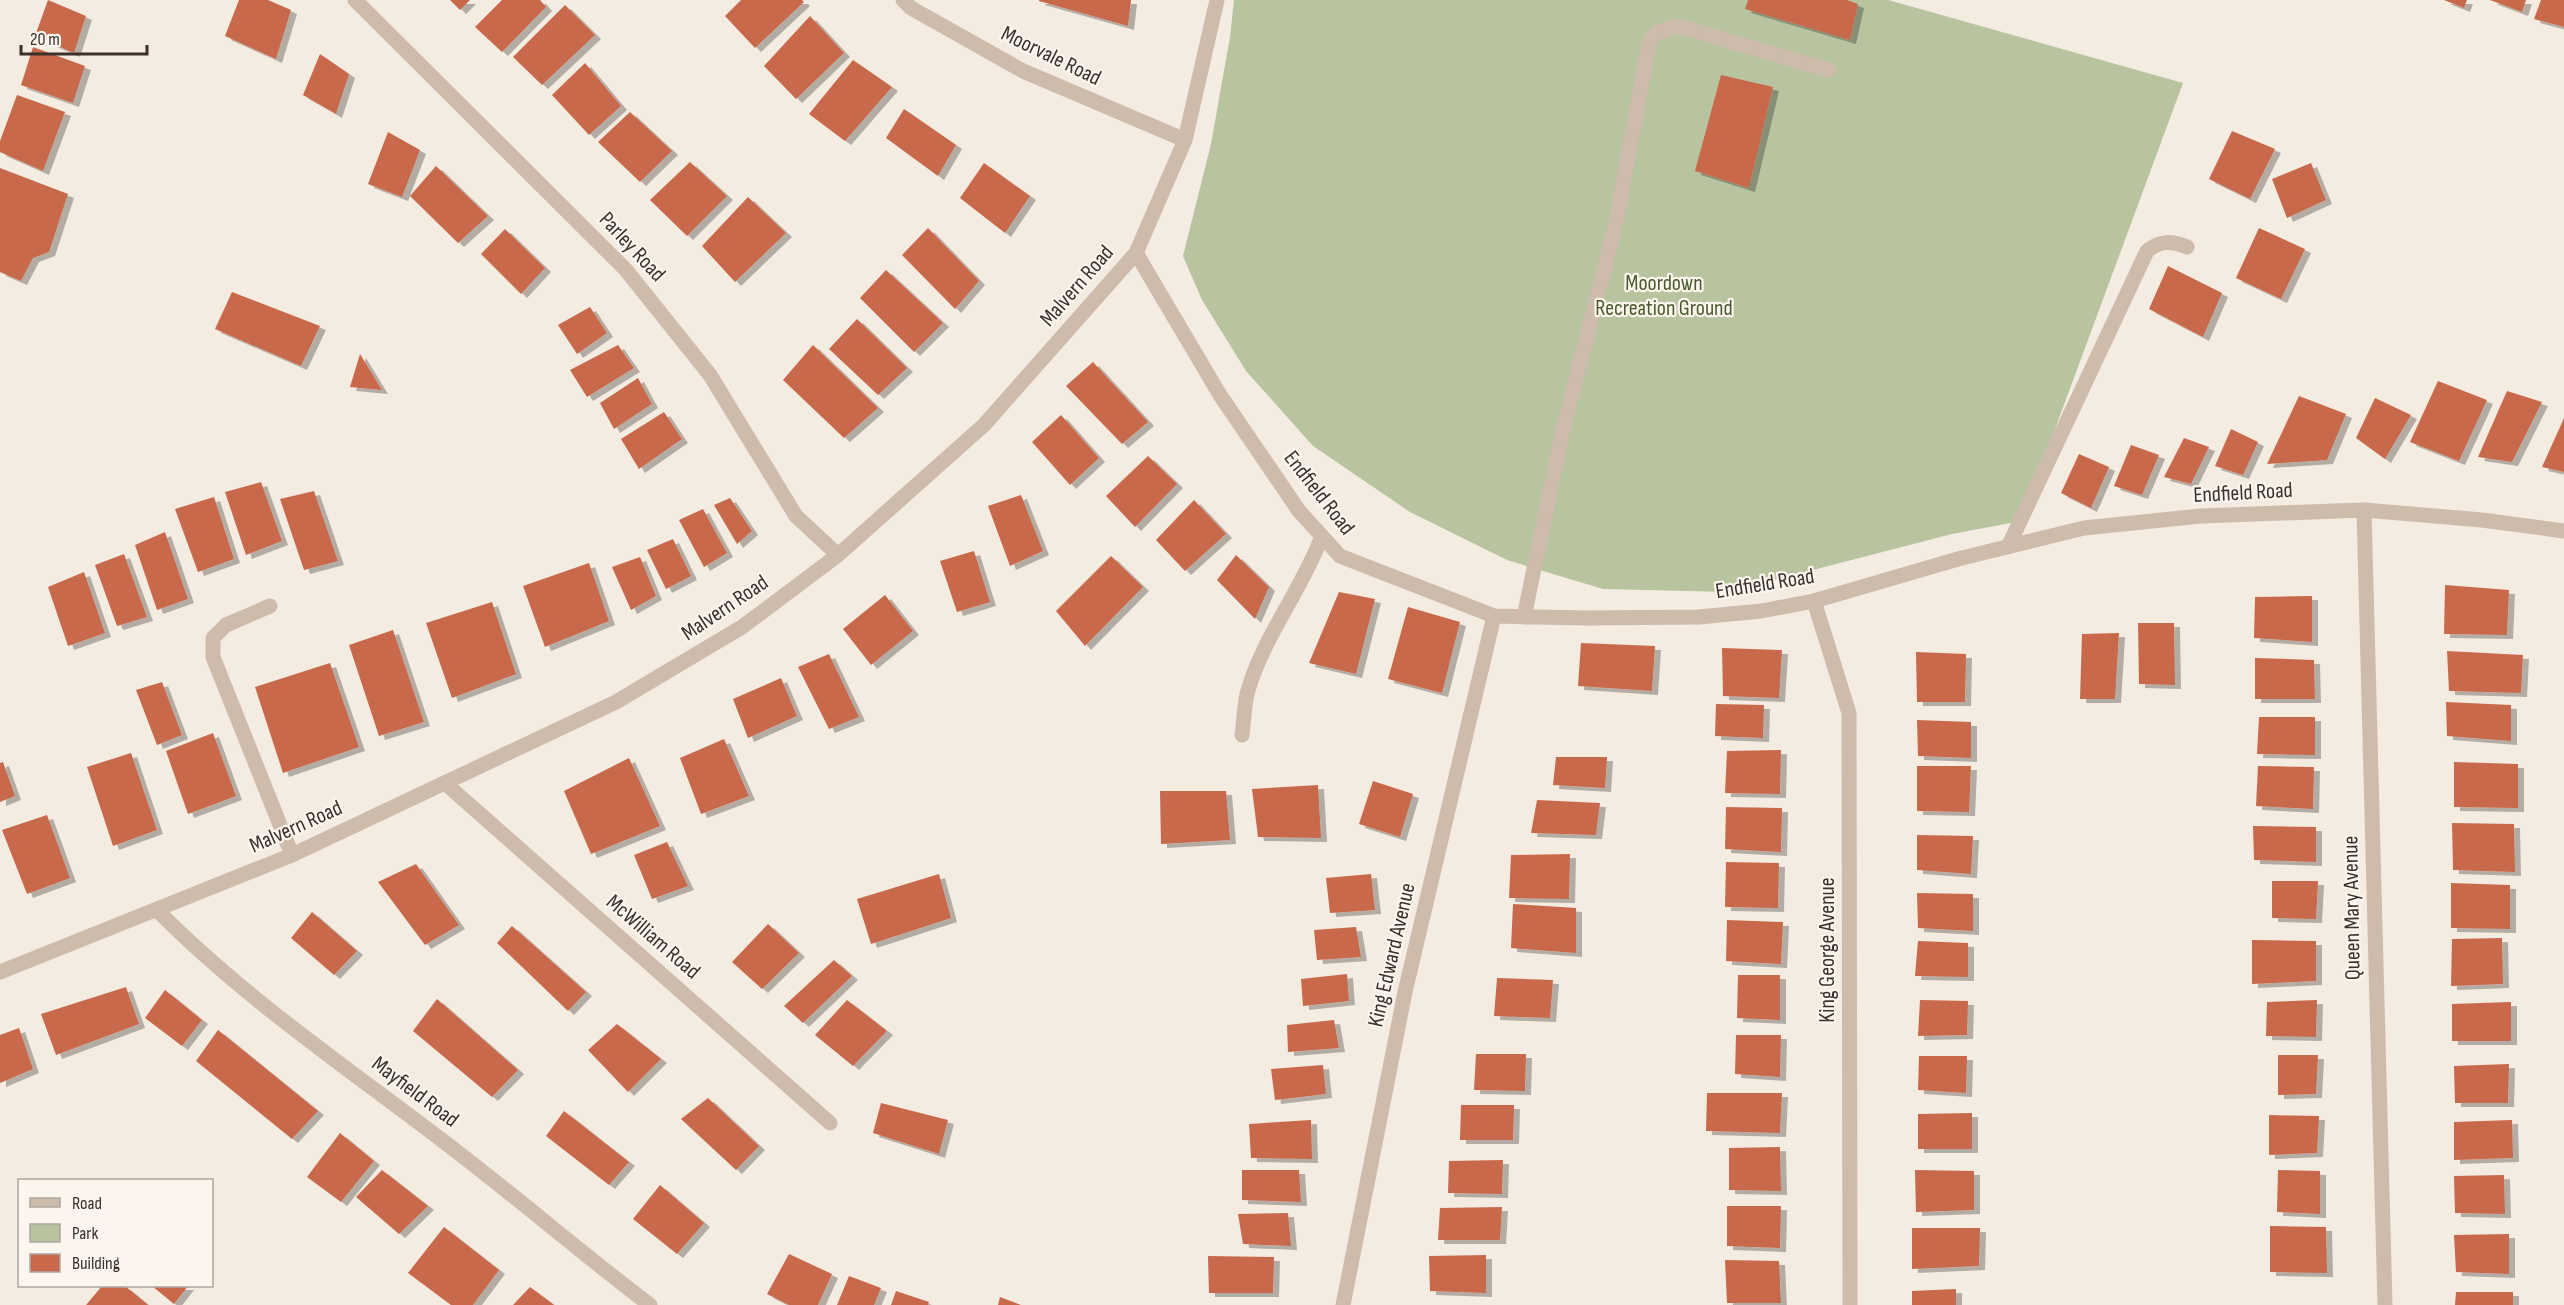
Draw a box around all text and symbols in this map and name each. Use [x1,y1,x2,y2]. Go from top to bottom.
scale bar [21,18,147,56]
street label: Moorvale Road [997,20,1105,92]
text: 20 m [30,29,60,50]
street label: Parley Road [593,207,671,287]
street label: Malvern Road [1034,240,1120,332]
park label: Moordown Recreation Ground [1595,270,1733,322]
street label: Endfield Road [1278,445,1360,541]
street label: Endfield Road [2193,477,2293,509]
street label: Endfield Road [1714,563,1816,605]
street label: Malvern Road [677,569,773,647]
street label: Malvern Road [245,795,347,859]
street label: Queen Mary Avenue [2337,836,2367,980]
street label: King George Avenue [1814,877,1841,1023]
street label: King Edward Avenue [1362,880,1422,1030]
street label: McWilliam Road [600,889,706,985]
street label: Mayfield Road [366,1051,464,1133]
legend [18,1179,213,1287]
text: Road [72,1193,102,1214]
text: Park [72,1223,98,1244]
text: Building [72,1253,120,1274]

